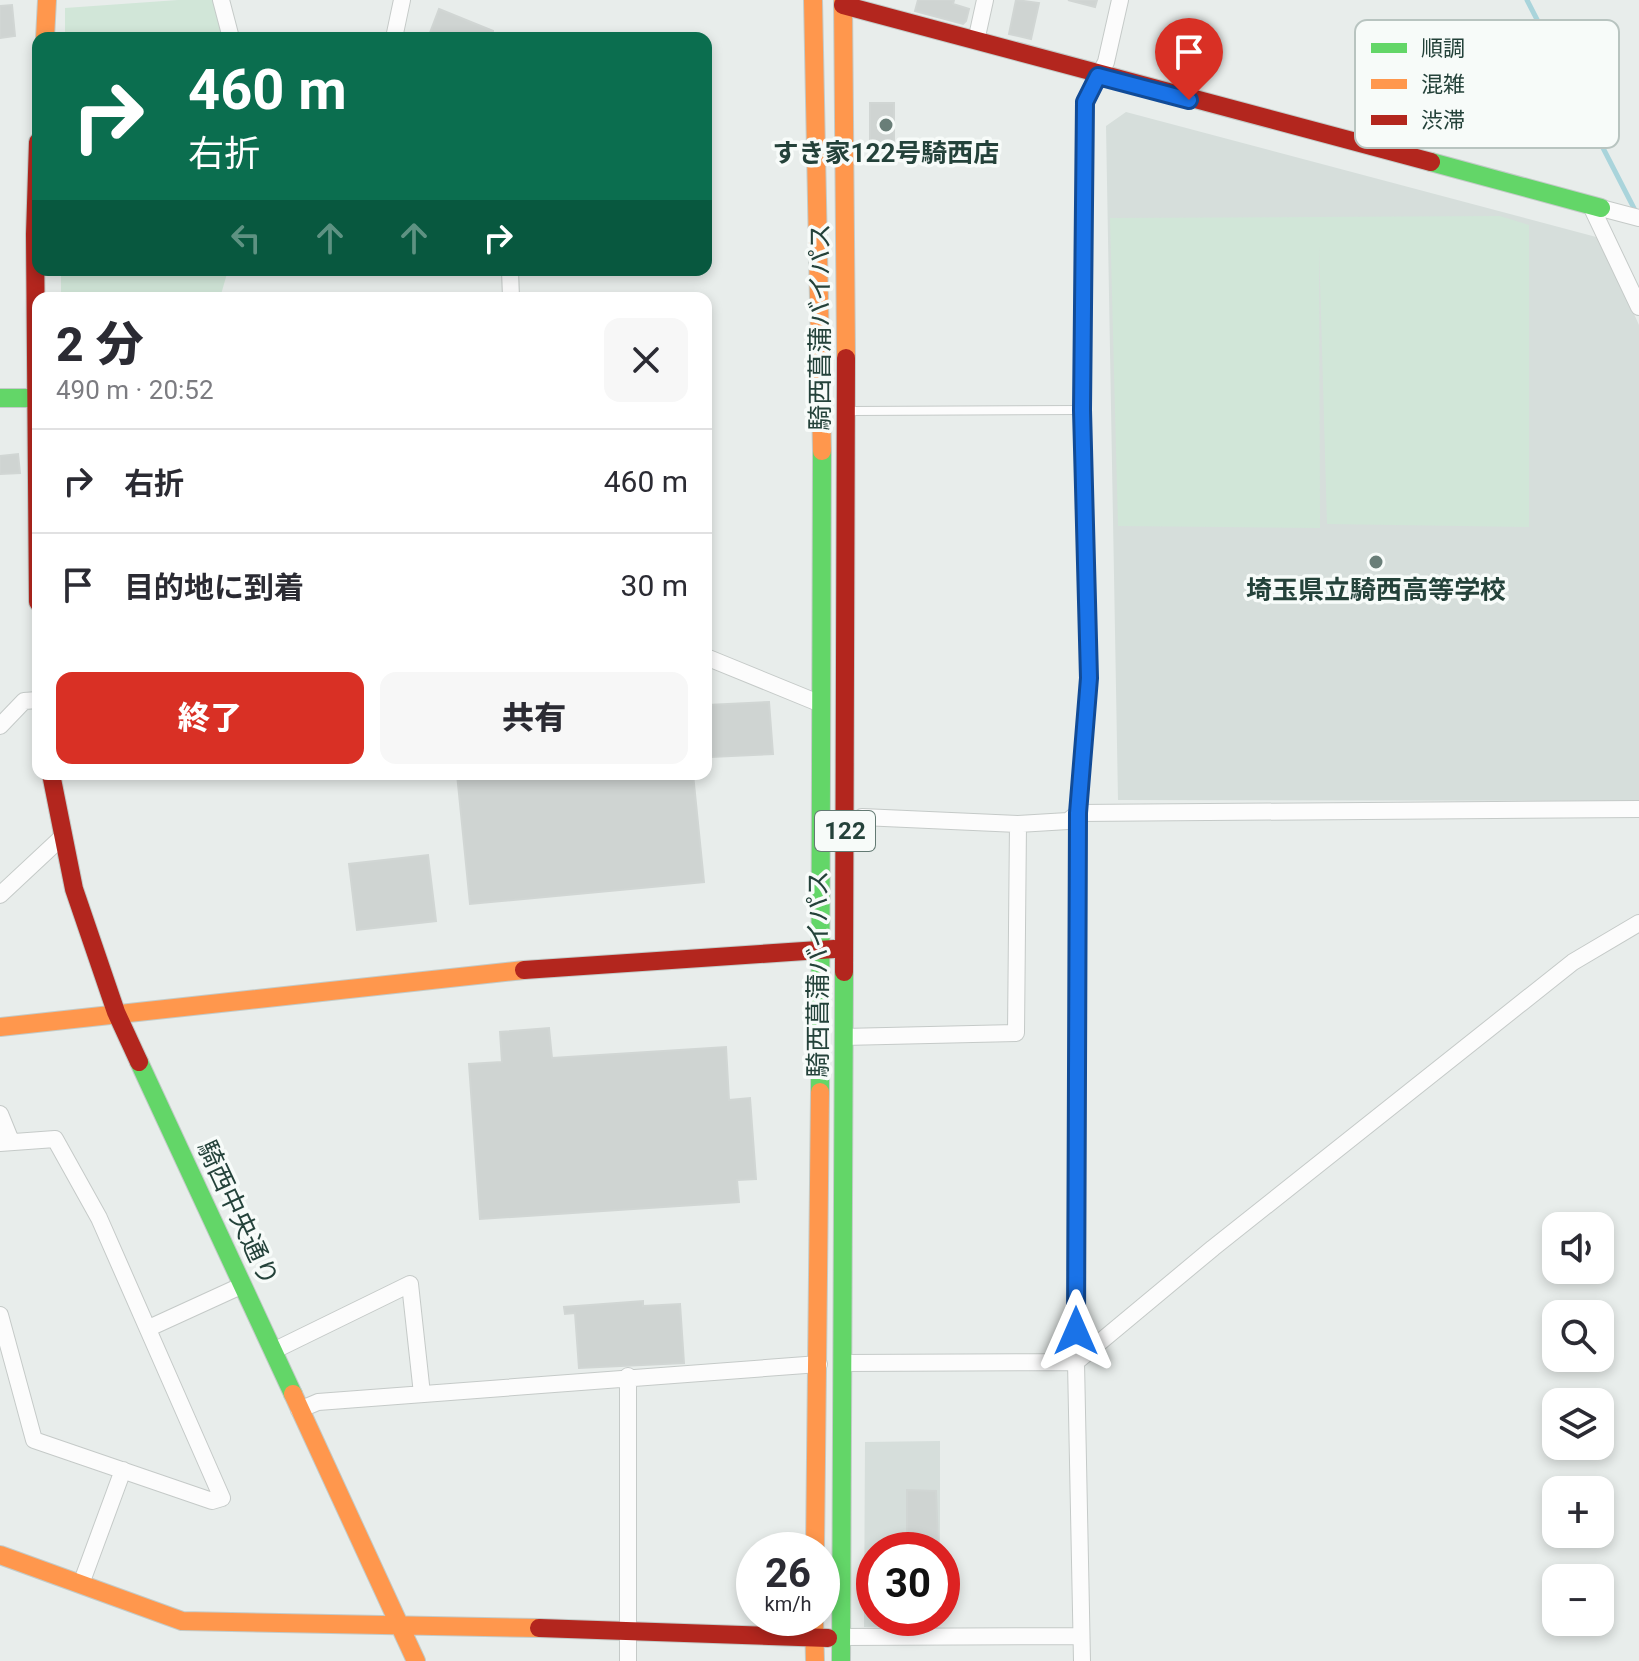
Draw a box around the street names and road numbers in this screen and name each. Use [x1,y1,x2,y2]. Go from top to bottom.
street label: 騎西菖蒲バイパス [805,223,835,431]
road number: 122 [815,811,875,851]
street label: 騎西菖蒲バイパス [803,870,833,1078]
street label: 騎西中央通り [191,1136,285,1290]

